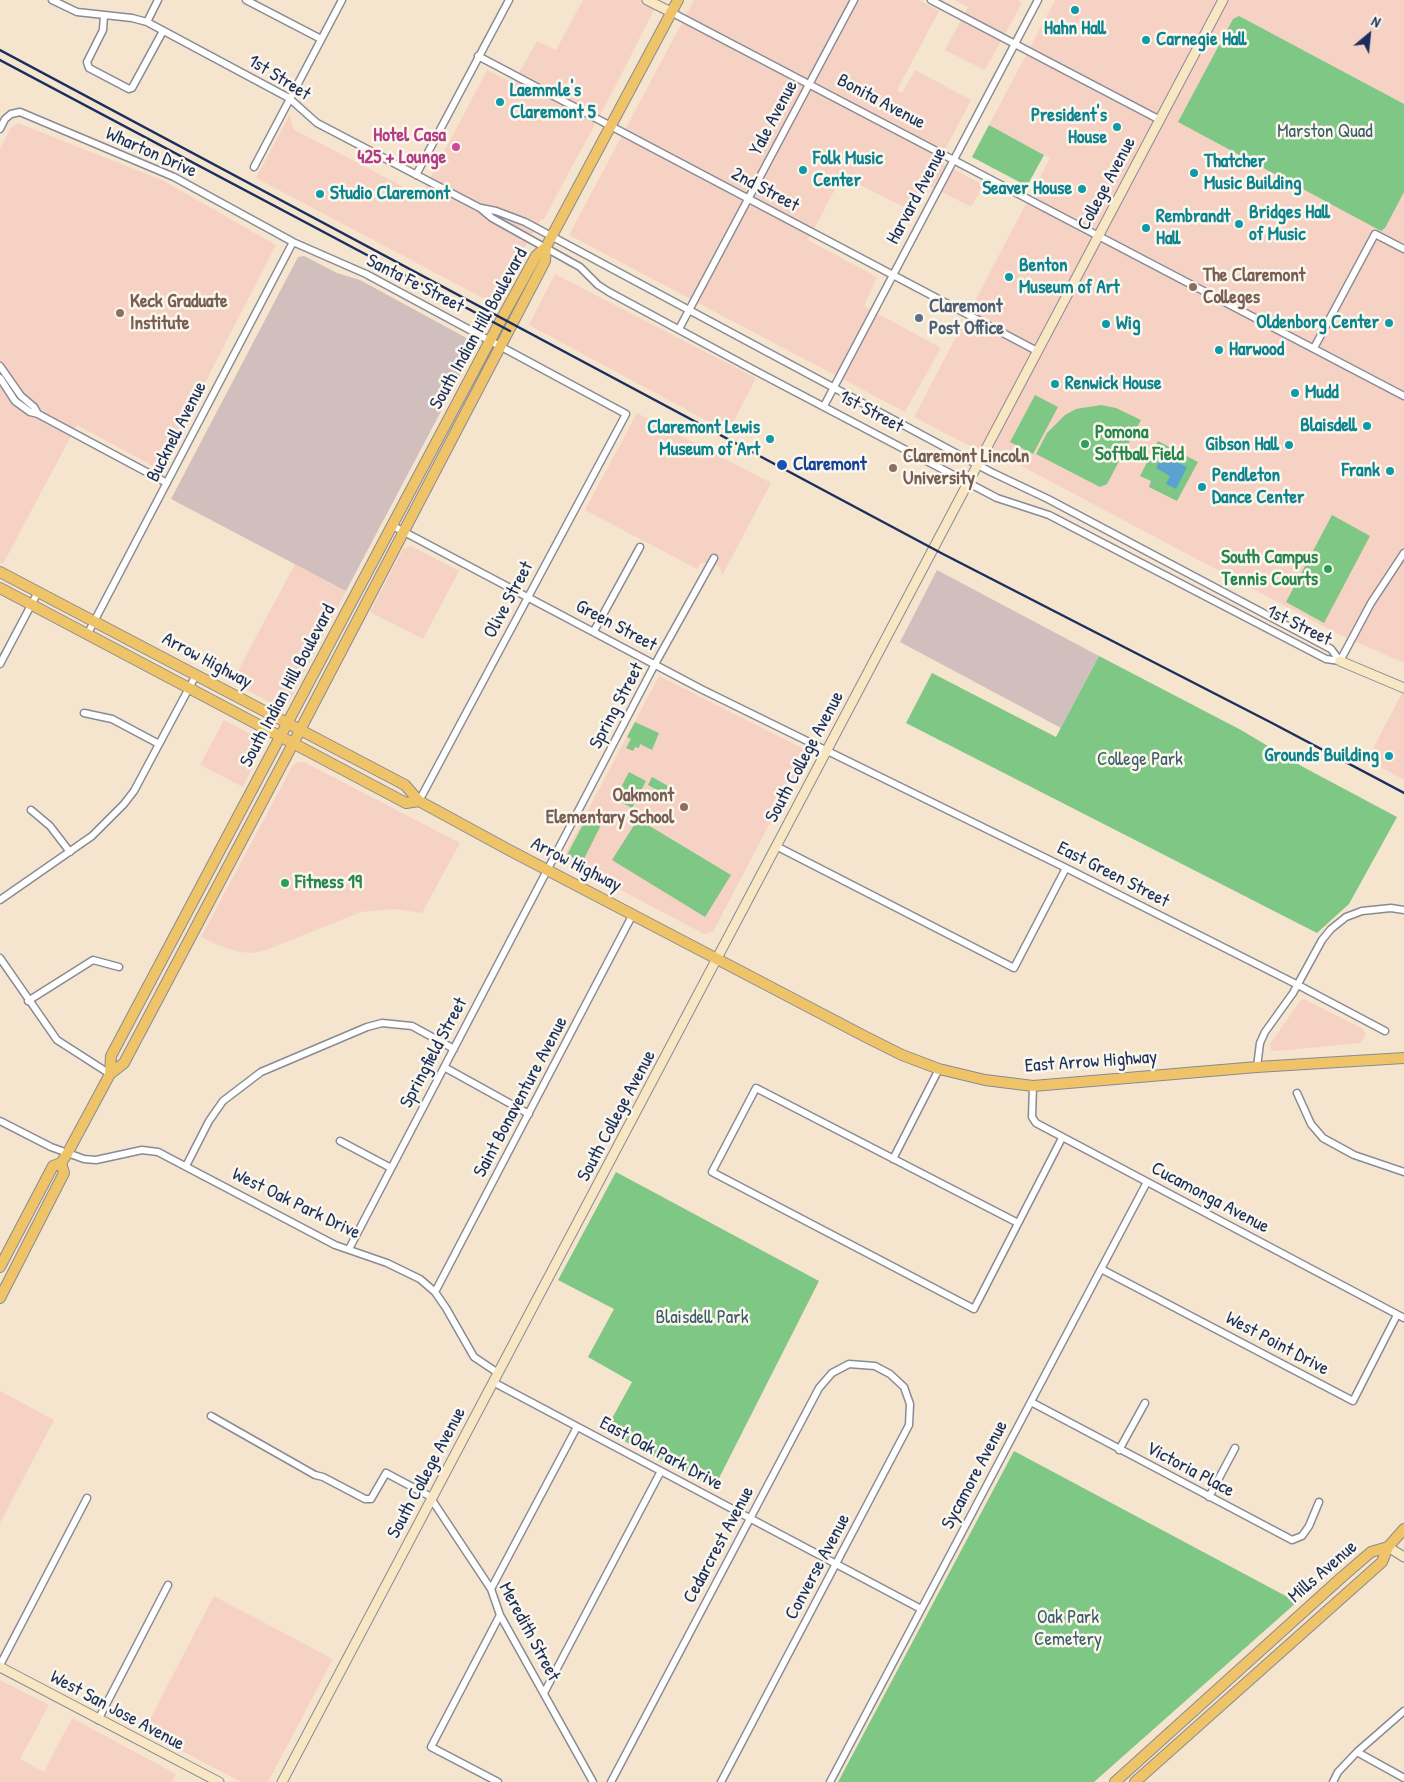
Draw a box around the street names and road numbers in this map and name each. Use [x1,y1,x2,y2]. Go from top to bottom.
street label: 1st Street [244,50,314,106]
street label: Bonita Avenue [833,69,929,135]
street label: Yale Avenue [745,77,803,159]
street label: Wharton Drive [102,123,200,183]
street label: College Avenue [1073,133,1141,235]
street label: Harvard Avenue [882,144,952,248]
street label: 2nd Street [727,163,803,217]
street label: South Indian Hill Boulevard [425,244,533,414]
street label: Santa Fe Street [362,250,468,318]
street label: Bucknell Avenue [142,378,212,486]
street label: 1st Street [835,386,907,438]
street label: Olive Street [479,558,539,642]
street label: Green Street [571,595,661,657]
street label: South Indian Hill Boulevard [235,601,341,771]
street label: 1st Street [1263,601,1335,651]
street label: Arrow Highway [158,628,256,694]
street label: Spring Street [585,659,649,753]
street label: South College Avenue [761,688,849,826]
street label: Arrow Highway [527,832,625,898]
street label: East Green Street [1053,837,1173,913]
street label: Springfield Street [395,994,473,1112]
street label: Saint Bonaventure Avenue [469,1013,573,1181]
street label: East Arrow Highway [1024,1046,1158,1078]
street label: South College Avenue [573,1047,661,1185]
street label: Cucamonga Avenue [1147,1157,1273,1239]
street label: West Oak Park Drive [228,1163,364,1245]
street label: West Point Drive [1221,1307,1333,1381]
street label: South College Avenue [383,1404,471,1542]
street label: East Oak Park Drive [595,1412,727,1496]
street label: Sycamore Avenue [937,1417,1013,1533]
street label: Victoria Place [1142,1437,1238,1503]
street label: Cedarcrest Avenue [679,1483,759,1607]
street label: Converse Avenue [781,1510,855,1624]
street label: Mills Avenue [1284,1536,1362,1608]
street label: Meredith Street [493,1579,565,1685]
street label: West San Jose Avenue [46,1666,188,1756]

